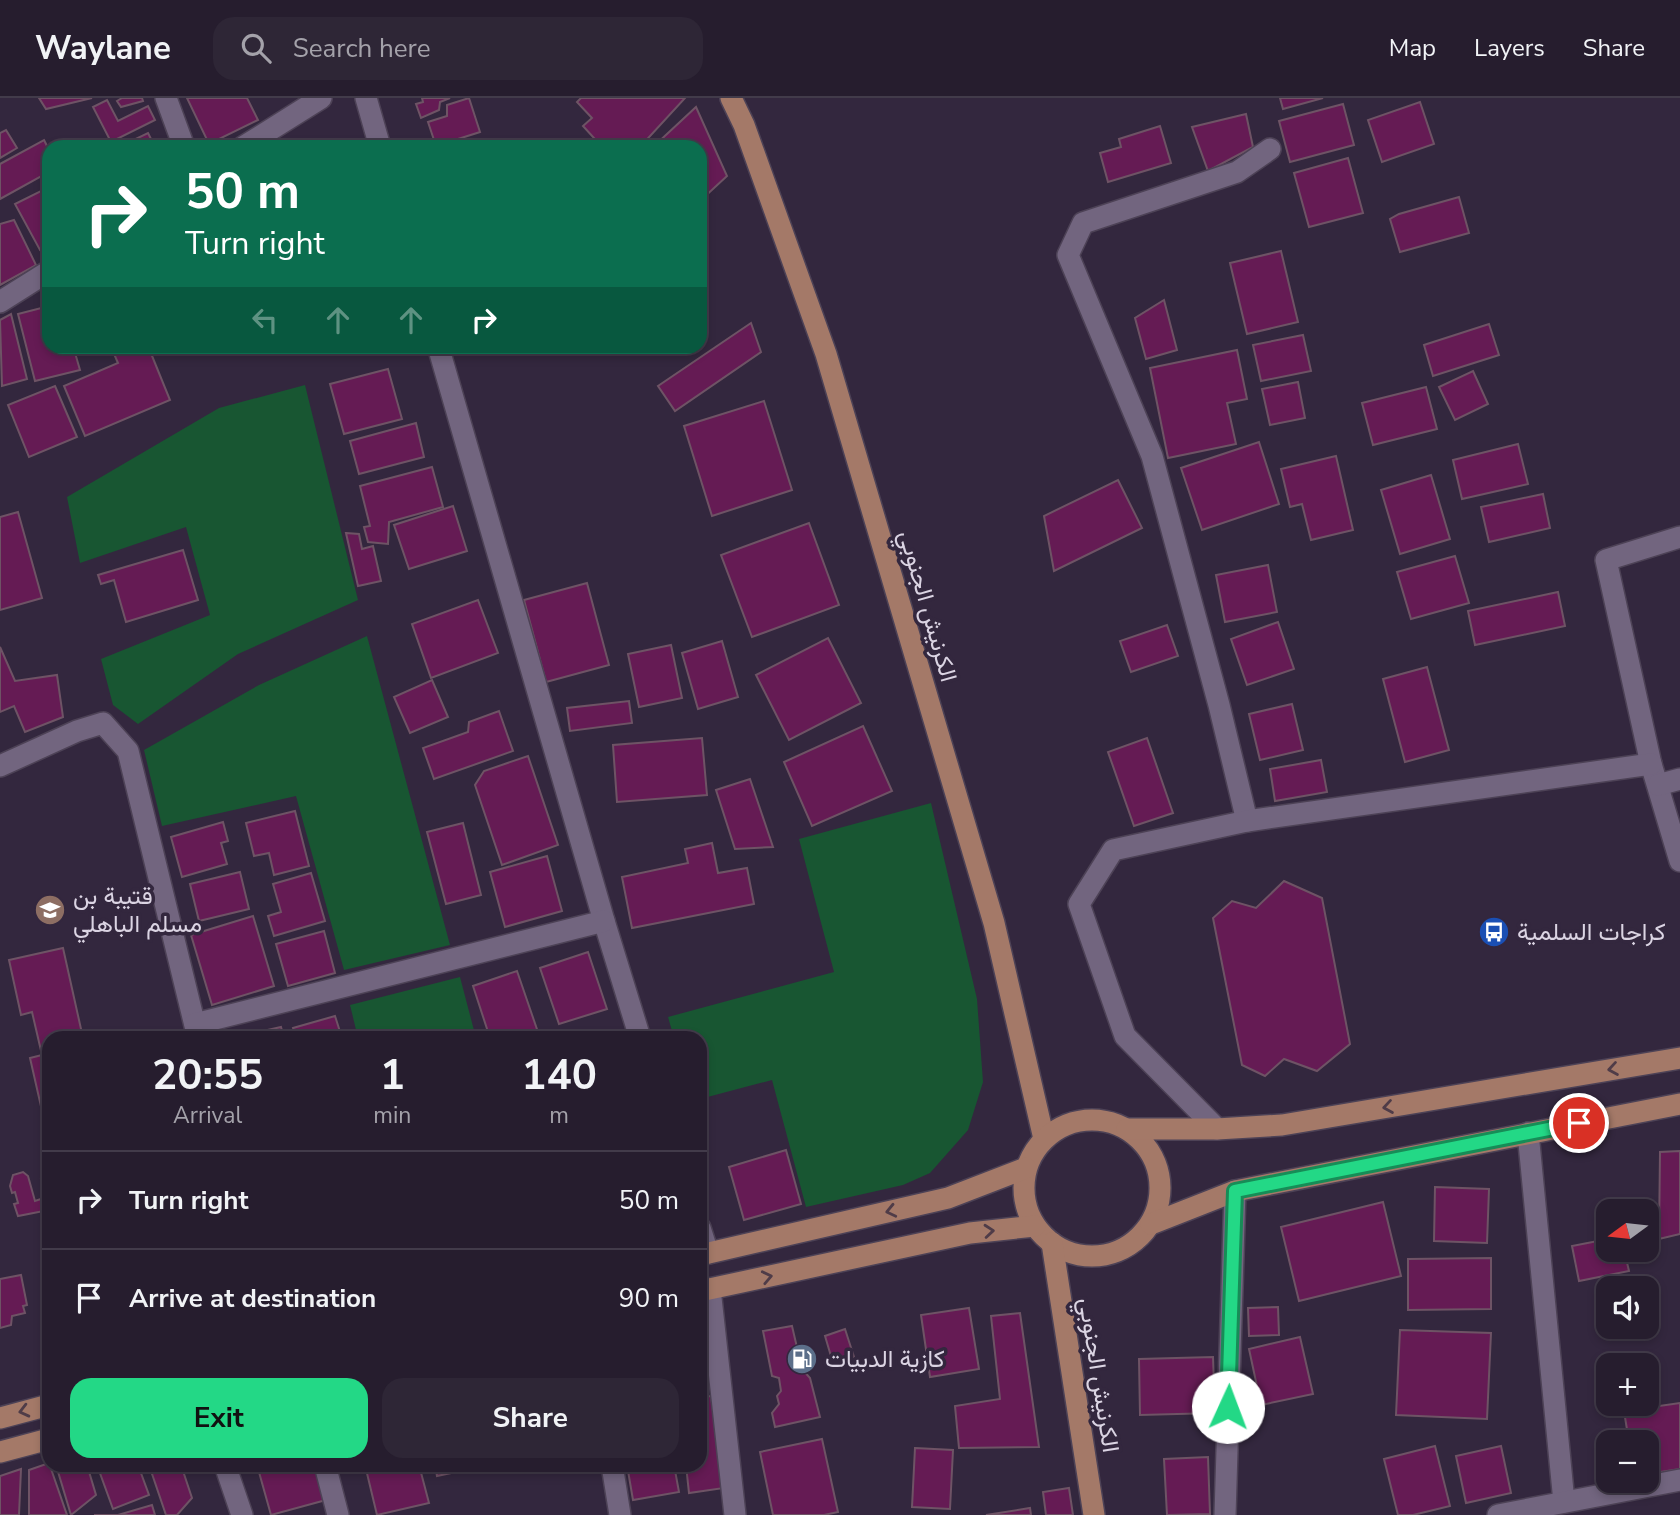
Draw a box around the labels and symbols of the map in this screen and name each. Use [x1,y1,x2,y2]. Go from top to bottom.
street label: الكرنيش الجنوبي [888,526,965,686]
place label: قتيبة بن مسلم الباهلي [73,880,202,943]
school or university icon: قتيبة بن مسلم الباهلي [33,893,67,927]
bus stop icon: كراجات السلمية [1477,915,1511,949]
place label: كراجات السلمية [1517,916,1666,948]
one-way arrow [1607,1061,1619,1076]
pin [1549,1093,1609,1153]
one-way arrow [1382,1099,1394,1114]
north arrow [1596,1199,1659,1262]
one-way arrow [885,1203,897,1218]
one-way arrow [984,1224,995,1239]
one-way arrow [761,1270,773,1285]
street label: الكرنيش الجنوبي [1068,1295,1127,1455]
fuel station icon: كازية الدبيات [785,1342,819,1376]
place label: كازية الدبيات [825,1343,945,1375]
position arrow [1191,1370,1265,1444]
one-way arrow [19,1403,31,1417]

